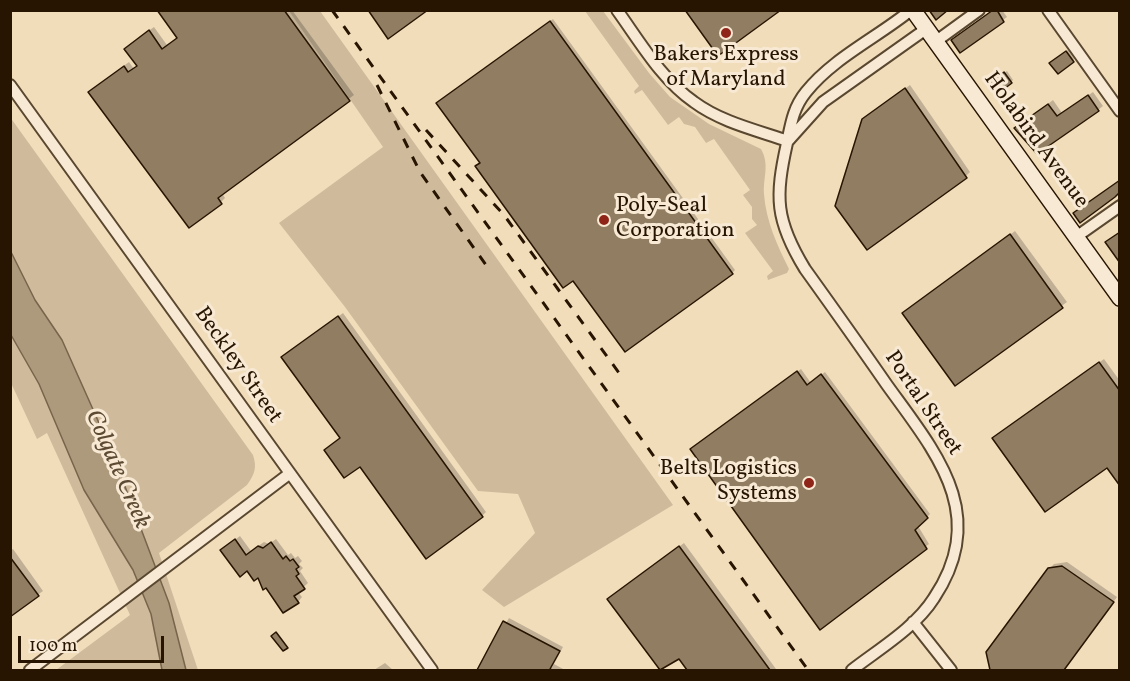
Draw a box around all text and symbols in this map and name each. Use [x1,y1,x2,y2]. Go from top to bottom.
marker: Bakers Express of Maryland [719,26,733,40]
place label: Bakers Express of Maryland [653,43,799,94]
street label: Holabird Avenue [977,68,1093,214]
place label: Poly-Seal Corporation [616,194,735,246]
marker: Poly-Seal Corporation [597,213,611,227]
street label: Beckley Street [187,303,287,429]
street label: Portal Street [877,347,967,461]
water label: Colgate Creek [77,406,155,534]
place label: Belts Logistics Systems [660,457,797,508]
marker: Belts Logistics Systems [802,476,816,490]
scale bar [21,624,166,662]
text: 100 m [29,634,78,659]

